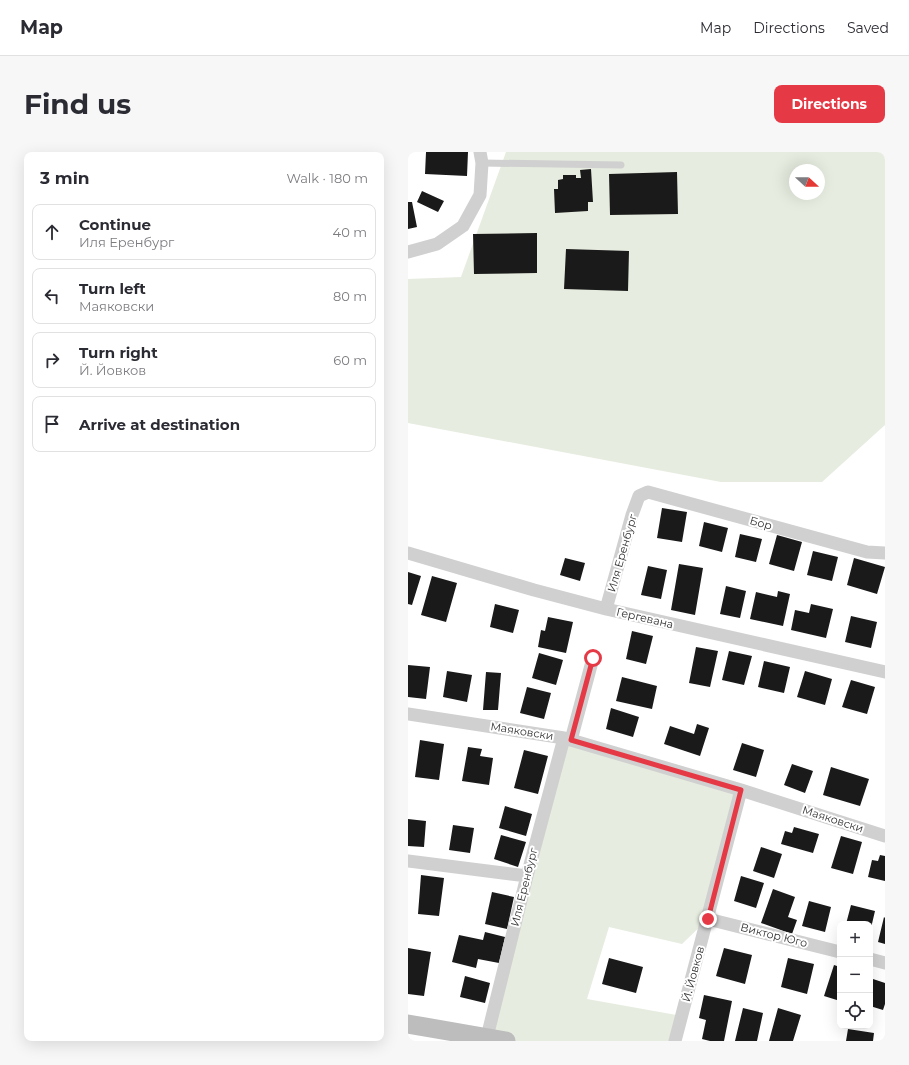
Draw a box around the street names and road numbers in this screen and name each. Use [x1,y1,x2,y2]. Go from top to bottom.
street label: Иля Еренбург [604,512,640,594]
street label: Бор [748,513,774,533]
street label: Гергевана [615,605,675,631]
street label: Маяковски [489,719,555,743]
street label: Маяковски [801,802,865,836]
street label: Иля Еренбург [507,845,541,928]
street label: Виктор Юго [739,920,809,950]
street label: Й. Йовков [679,945,707,1003]

